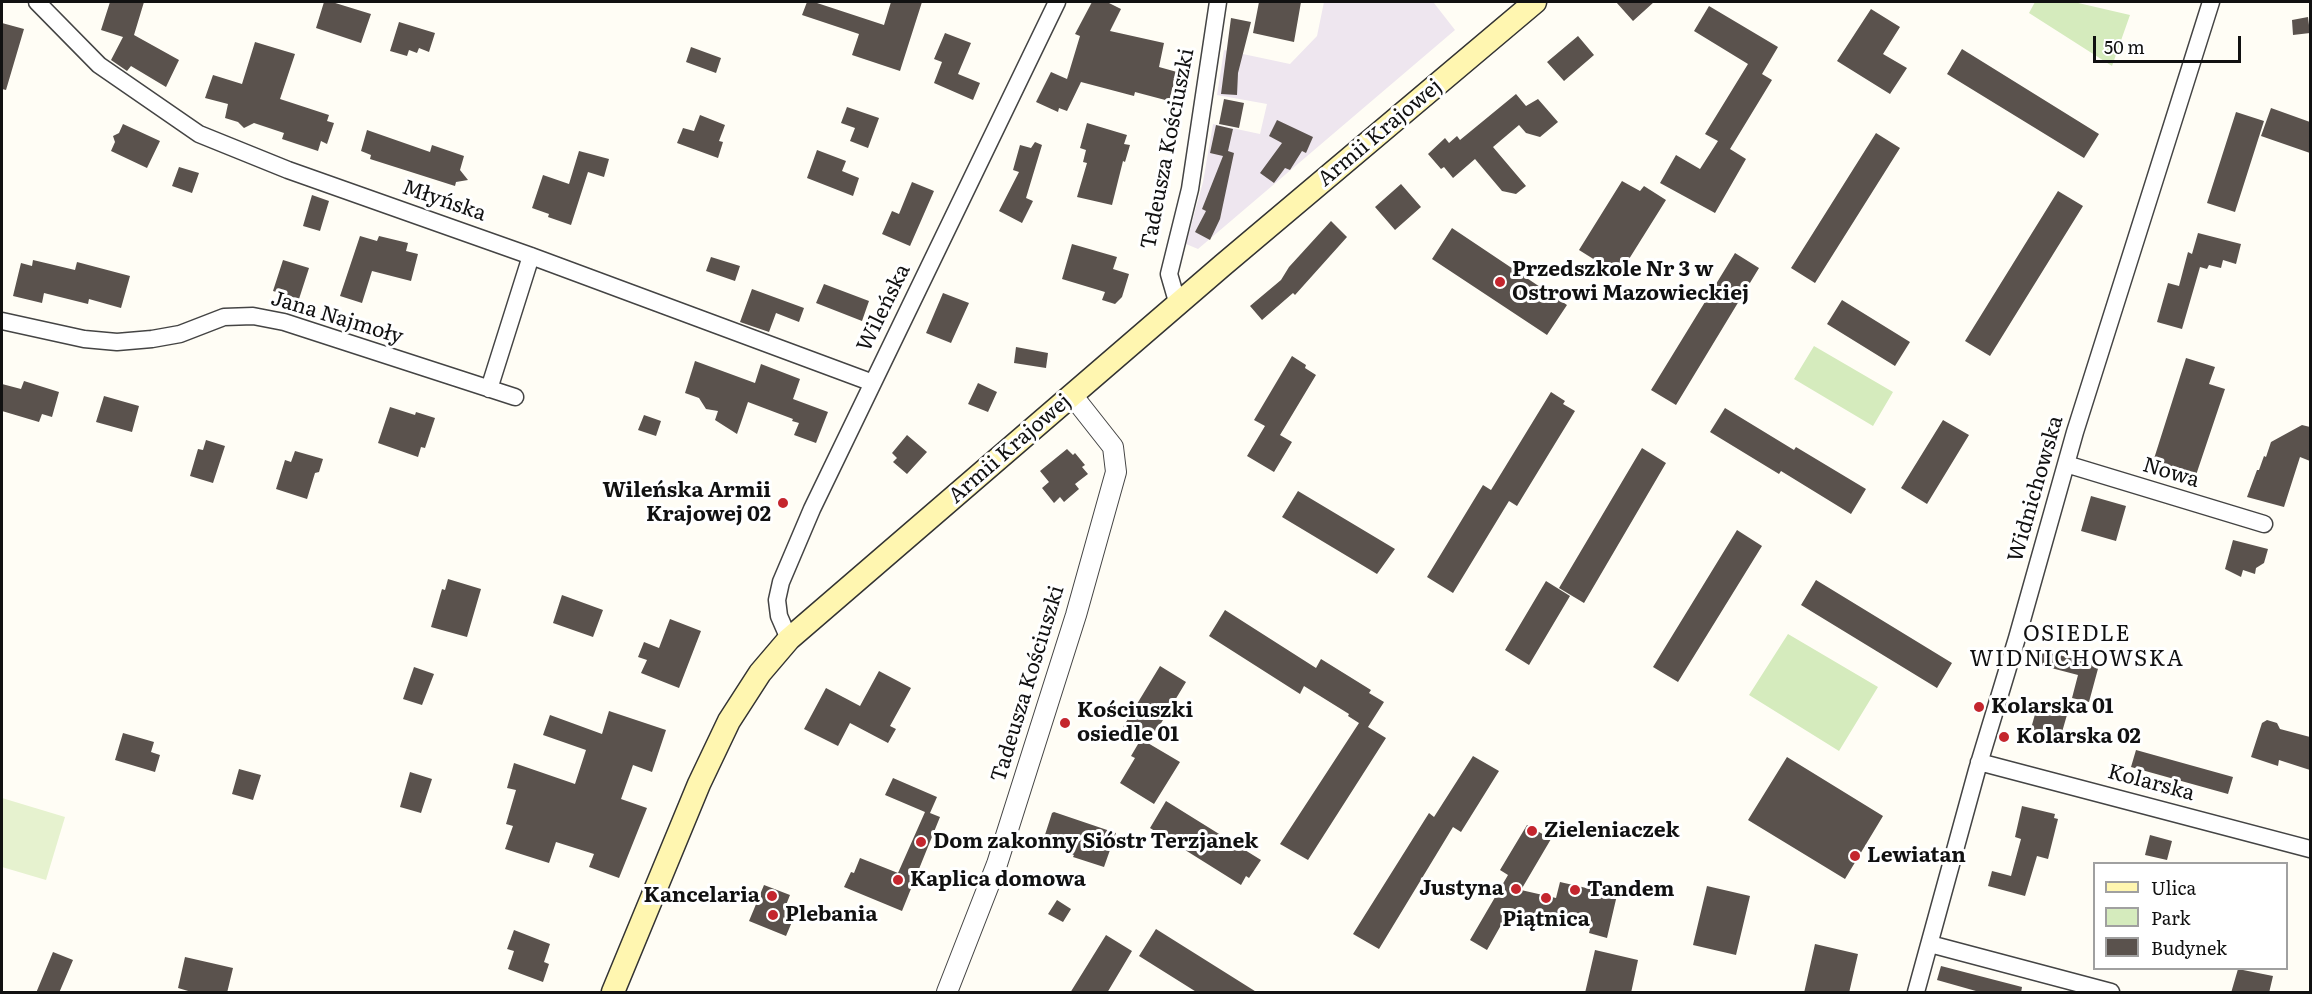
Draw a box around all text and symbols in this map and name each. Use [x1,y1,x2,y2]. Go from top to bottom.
scale bar [2096,24,2244,62]
text: 50 m [2104,33,2145,60]
street label: Tadeusza Kościuszki [1136,46,1200,252]
street label: Armii Krajowej [1313,74,1447,192]
street label: Młyńska [399,175,489,227]
place label: Przedszkole Nr 3 w Ostrowi Mazowieckiej [1512,257,1749,307]
street label: Wileńska [852,260,916,356]
marker: Przedszkole Nr 3 w Ostrowi Mazowieckiej [1493,275,1507,289]
street label: Jana Najmoły [268,286,406,350]
street label: Armii Krajowej [944,389,1076,509]
street label: Widnichowska [2003,413,2069,565]
street label: Nowa [2140,453,2202,493]
place label: Wileńska Armii Krajowej 02 [602,478,771,528]
marker: Wileńska Armii Krajowej 02 [776,496,790,510]
street label: Tadeusza Kościuszki [986,583,1070,785]
district label: OSIEDLE WIDNICHOWSKA [1970,622,2184,674]
place label: Kolarska 01 [1991,694,2114,720]
place label: Kościuszki osiedle 01 [1077,698,1193,748]
marker: Kolarska 01 [1972,700,1986,714]
marker: Kościuszki osiedle 01 [1058,716,1072,730]
place label: Kolarska 02 [2016,724,2141,750]
marker: Kolarska 02 [1997,730,2011,744]
street label: Kolarska [2105,759,2197,807]
place label: Zieleniaczek [1544,818,1680,844]
marker: Zieleniaczek [1525,824,1539,838]
place label: Dom zakonny Sióstr Terzjanek [933,829,1258,855]
marker: Dom zakonny Sióstr Terzjanek [914,835,928,849]
place label: Lewiatan [1867,843,1966,869]
marker: Lewiatan [1848,849,1862,863]
legend [2093,862,2288,970]
place label: Kaplica domowa [910,867,1086,893]
marker: Kaplica domowa [891,873,905,887]
text: Ulica [2151,874,2196,901]
place label: Justyna [1419,876,1504,902]
place label: Tandem [1587,877,1674,903]
marker: Justyna [1509,882,1523,896]
place label: Kancelaria [644,883,760,909]
marker: Tandem [1568,883,1582,897]
marker: Kancelaria [765,889,779,903]
marker: Piątnica [1539,891,1553,905]
place label: Plebania [785,902,878,928]
text: Park [2151,904,2190,931]
place label: Piątnica [1502,907,1590,933]
marker: Plebania [766,908,780,922]
text: Budynek [2151,934,2227,961]

